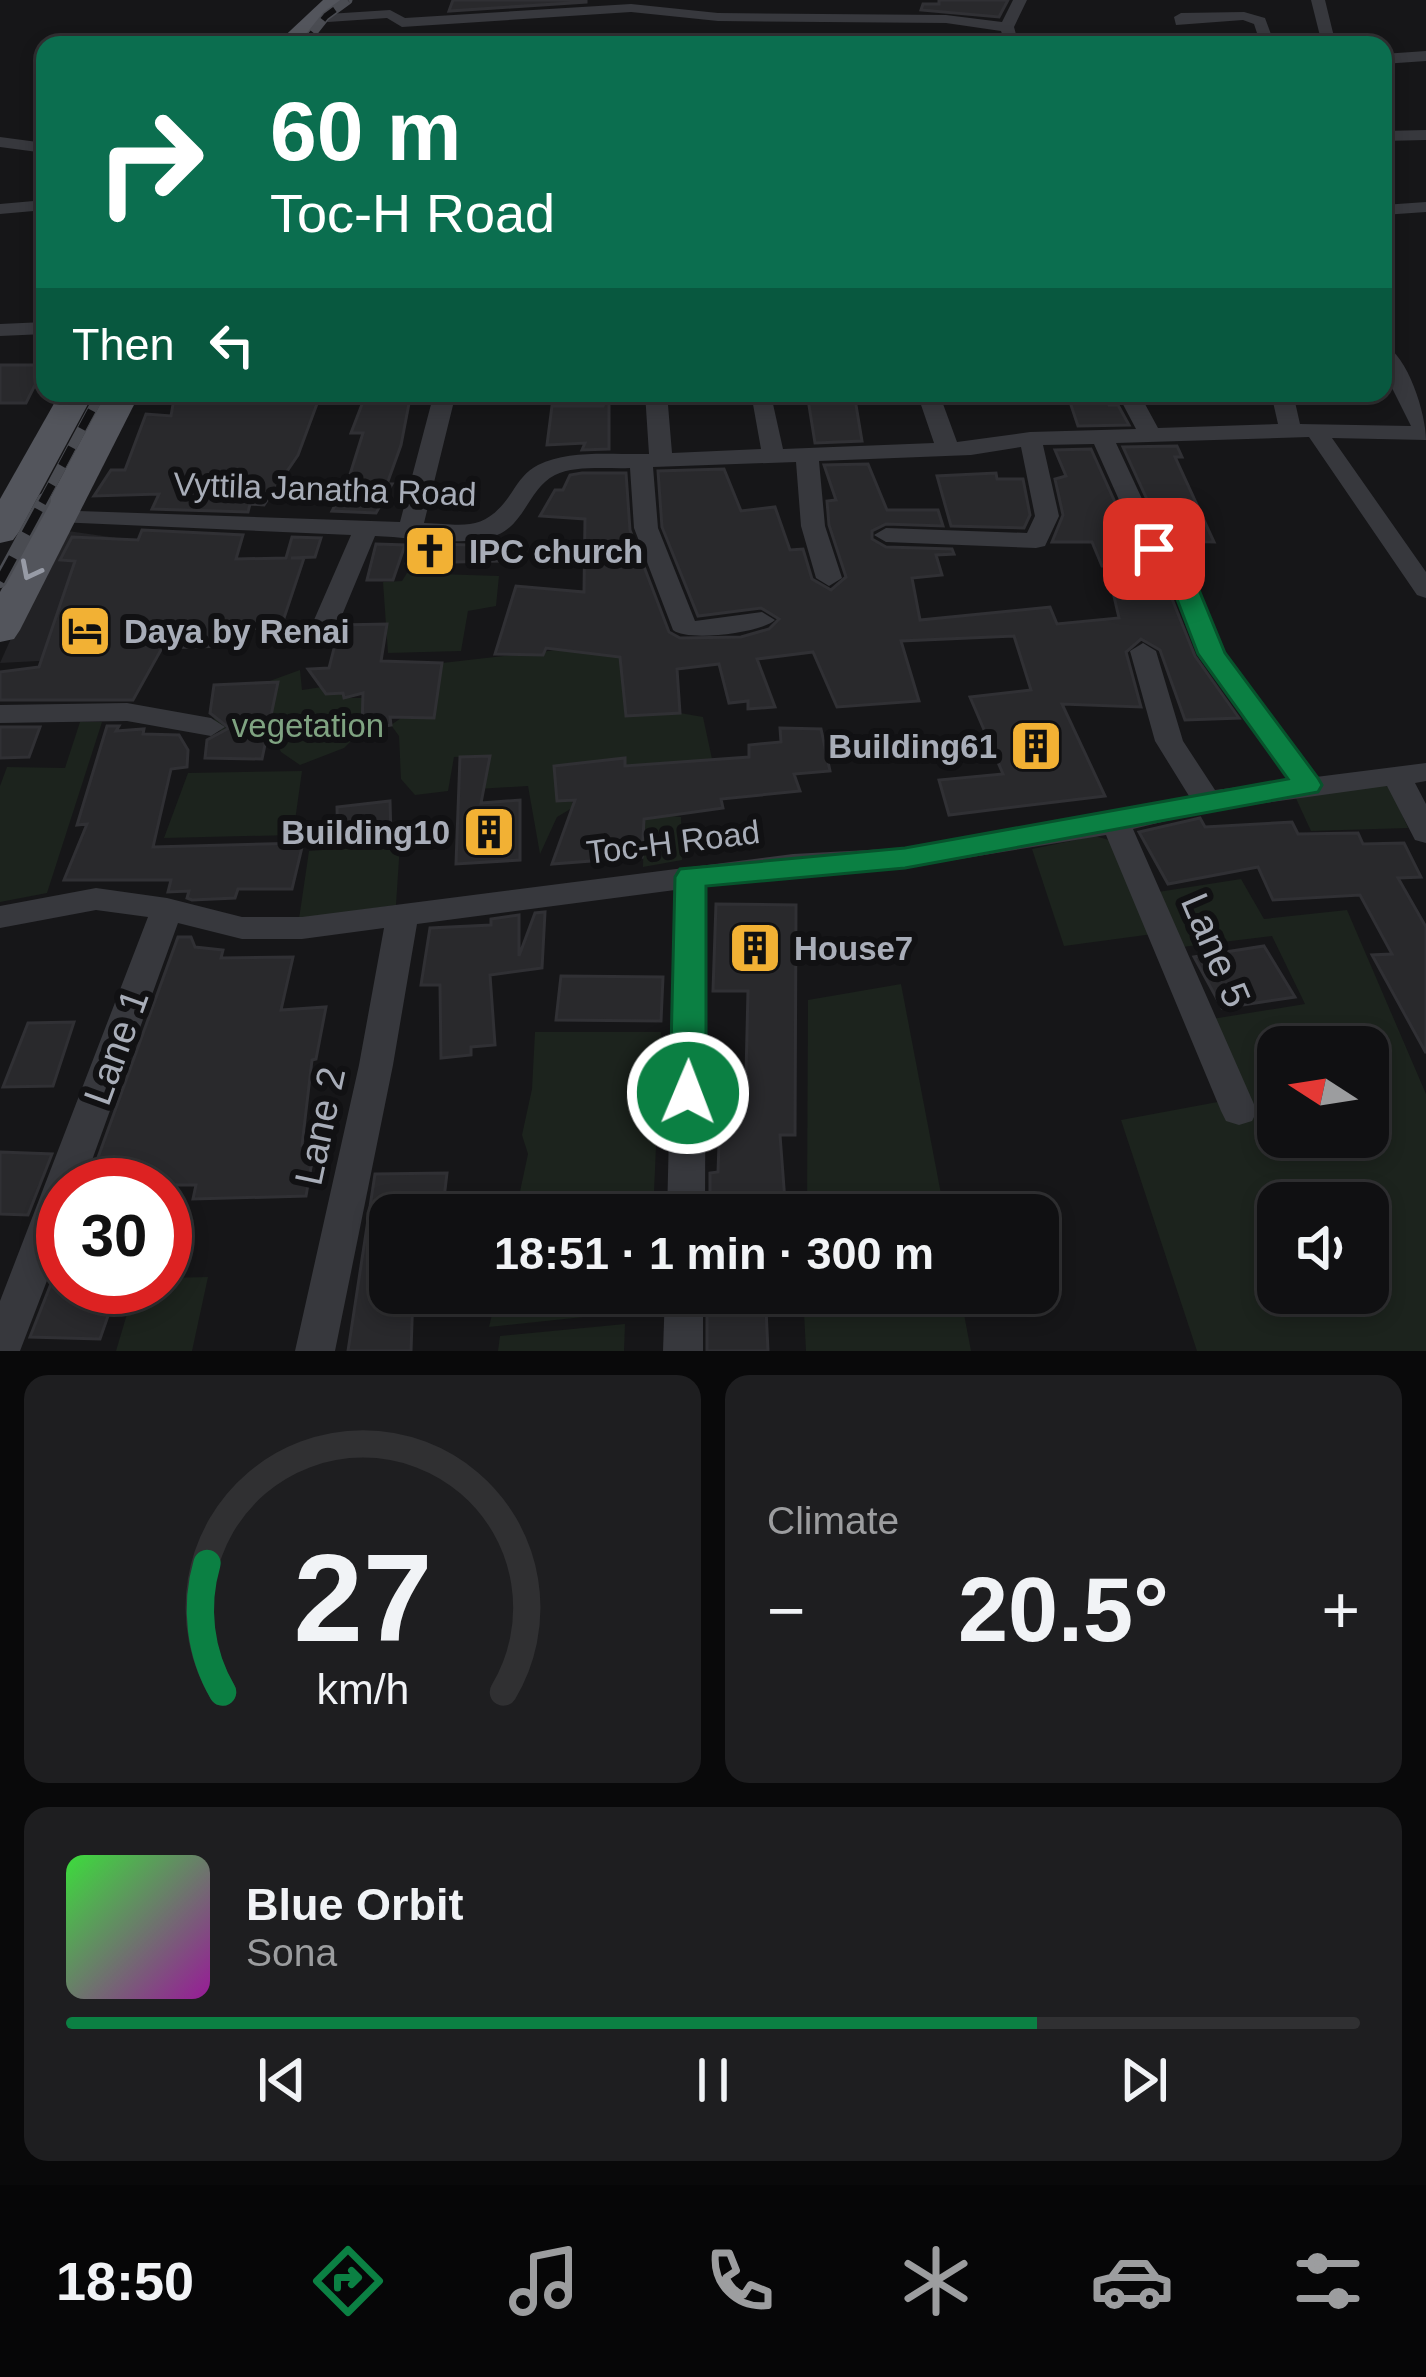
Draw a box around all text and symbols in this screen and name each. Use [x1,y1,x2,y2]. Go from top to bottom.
icon: right [72,84,228,240]
text: 60 m [270,84,461,178]
text: Toc-H Road [270,183,555,243]
icon: left [199,312,265,378]
text: Then [72,319,175,370]
street label: Vyttila Janatha Road [173,465,477,513]
pin [1103,498,1205,600]
icon: arrive [1121,516,1187,582]
church icon: IPC church [402,523,458,579]
place label: IPC church [469,533,643,570]
one-way arrow [21,558,44,580]
hotel icon: Daya by Renai [57,603,113,659]
place label: Daya by Renai [124,613,350,650]
park label: vegetation [232,707,384,744]
building icon: Building61 [1008,718,1064,774]
place label: Building61 [828,728,997,765]
building icon: Building10 [461,804,517,860]
street label: Toc-H Road [584,813,762,871]
place label: Building10 [281,814,450,851]
street label: Lane 5 [1173,887,1259,1013]
building icon: House7 [727,920,783,976]
place label: House7 [794,930,913,967]
street label: Lane 1 [75,984,157,1110]
north arrow [1257,1026,1389,1158]
map controls [1257,1026,1389,1314]
position arrow [625,1030,751,1156]
street label: Lane 2 [287,1063,353,1189]
speed limit sign: 30 [36,1158,192,1314]
button: sound [1257,1182,1389,1314]
text: 18:51 · 1 min · 300 m [494,1228,934,1279]
text: Climate [767,1499,899,1542]
text: 27 [293,1528,432,1667]
text: 20.5° [958,1560,1169,1660]
text: − [767,1573,806,1647]
text: + [1321,1573,1360,1647]
text: km/h [316,1665,409,1713]
text: Blue Orbit [246,1879,464,1930]
text: Sona [246,1931,337,1974]
icon: previous [249,2047,315,2113]
icon: pause [680,2047,746,2113]
icon: next [1111,2047,1177,2113]
icon: directions [306,2239,390,2323]
icon: music [502,2239,586,2323]
icon: phone [698,2239,782,2323]
icon: climate [894,2239,978,2323]
icon: car [1090,2239,1174,2323]
icon: filters [1286,2239,1370,2323]
text: 18:50 [56,2251,194,2311]

